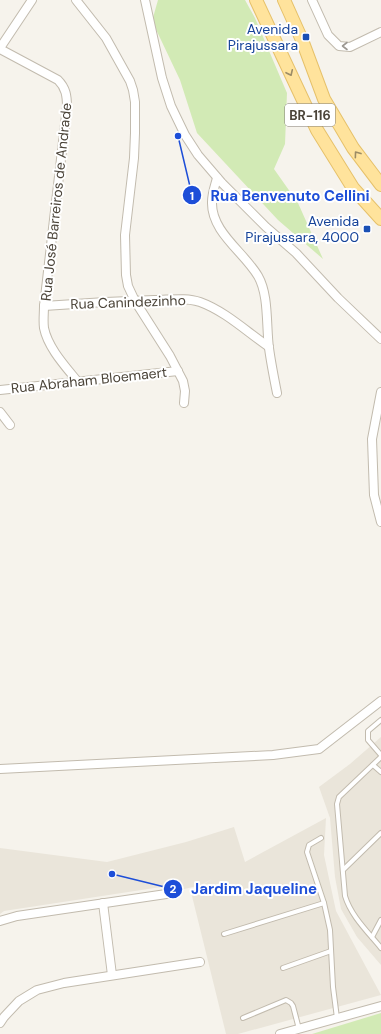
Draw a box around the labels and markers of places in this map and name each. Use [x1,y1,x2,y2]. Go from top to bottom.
place label: Avenida Pirajussara [228,20,298,54]
marker: Avenida Pirajussara [301,32,311,42]
callout: Rua Benvenuto Cellini [182,182,377,209]
place label: Avenida Pirajussara, 4000 [245,212,359,246]
marker: Avenida Pirajussara, 4000 [362,224,372,234]
callout: Jardim Jaqueline [163,876,325,903]

